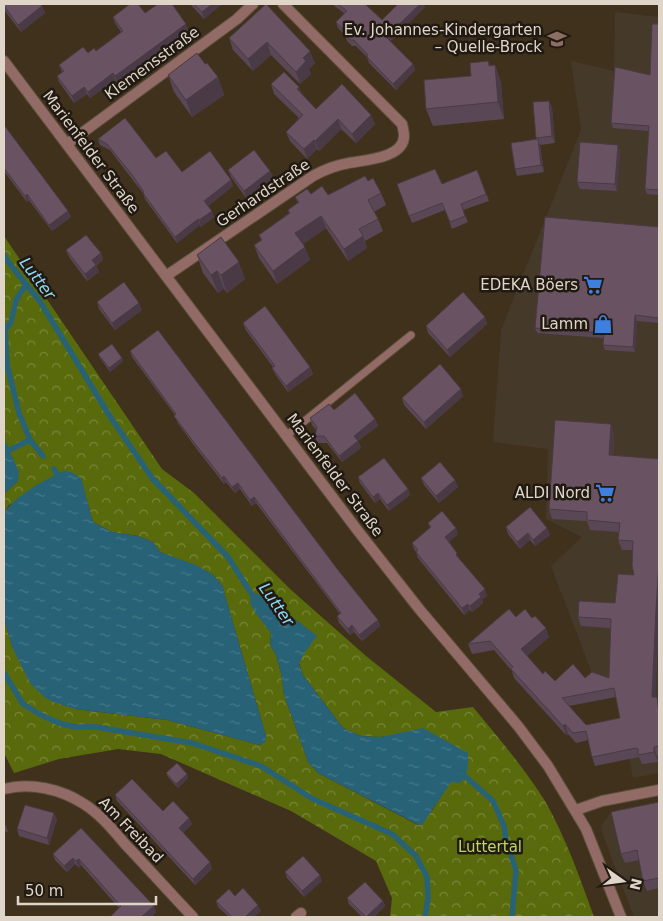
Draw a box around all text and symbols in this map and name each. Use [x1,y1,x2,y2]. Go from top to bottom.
place label: Ev. Johannes-Kindergarten – Quelle-Brock [344,21,542,56]
street label: Klemensstraße [101,23,203,103]
school or university icon: Ev. Johannes-Kindergarten – Quelle-Brock [546,28,568,50]
street label: Marienfelder Straße [39,87,143,217]
street label: Gerhardstraße [213,155,313,231]
water label: Lutter [16,253,60,304]
supermarket icon: EDEKA Böers [582,274,604,296]
place label: EDEKA Böers [480,276,578,294]
shop icon: Lamm [592,313,614,335]
place label: Lamm [541,315,588,333]
street label: Marienfelder Straße [283,410,387,540]
supermarket icon: ALDI Nord [594,482,616,504]
place label: ALDI Nord [515,484,590,502]
water label: Lutter [255,579,299,631]
street label: Am Freibad [95,793,167,867]
park label: Luttertal [458,838,522,856]
north arrow [598,856,648,906]
scale bar [18,874,155,906]
text: N [626,877,645,892]
text: 50 m [25,882,63,900]

